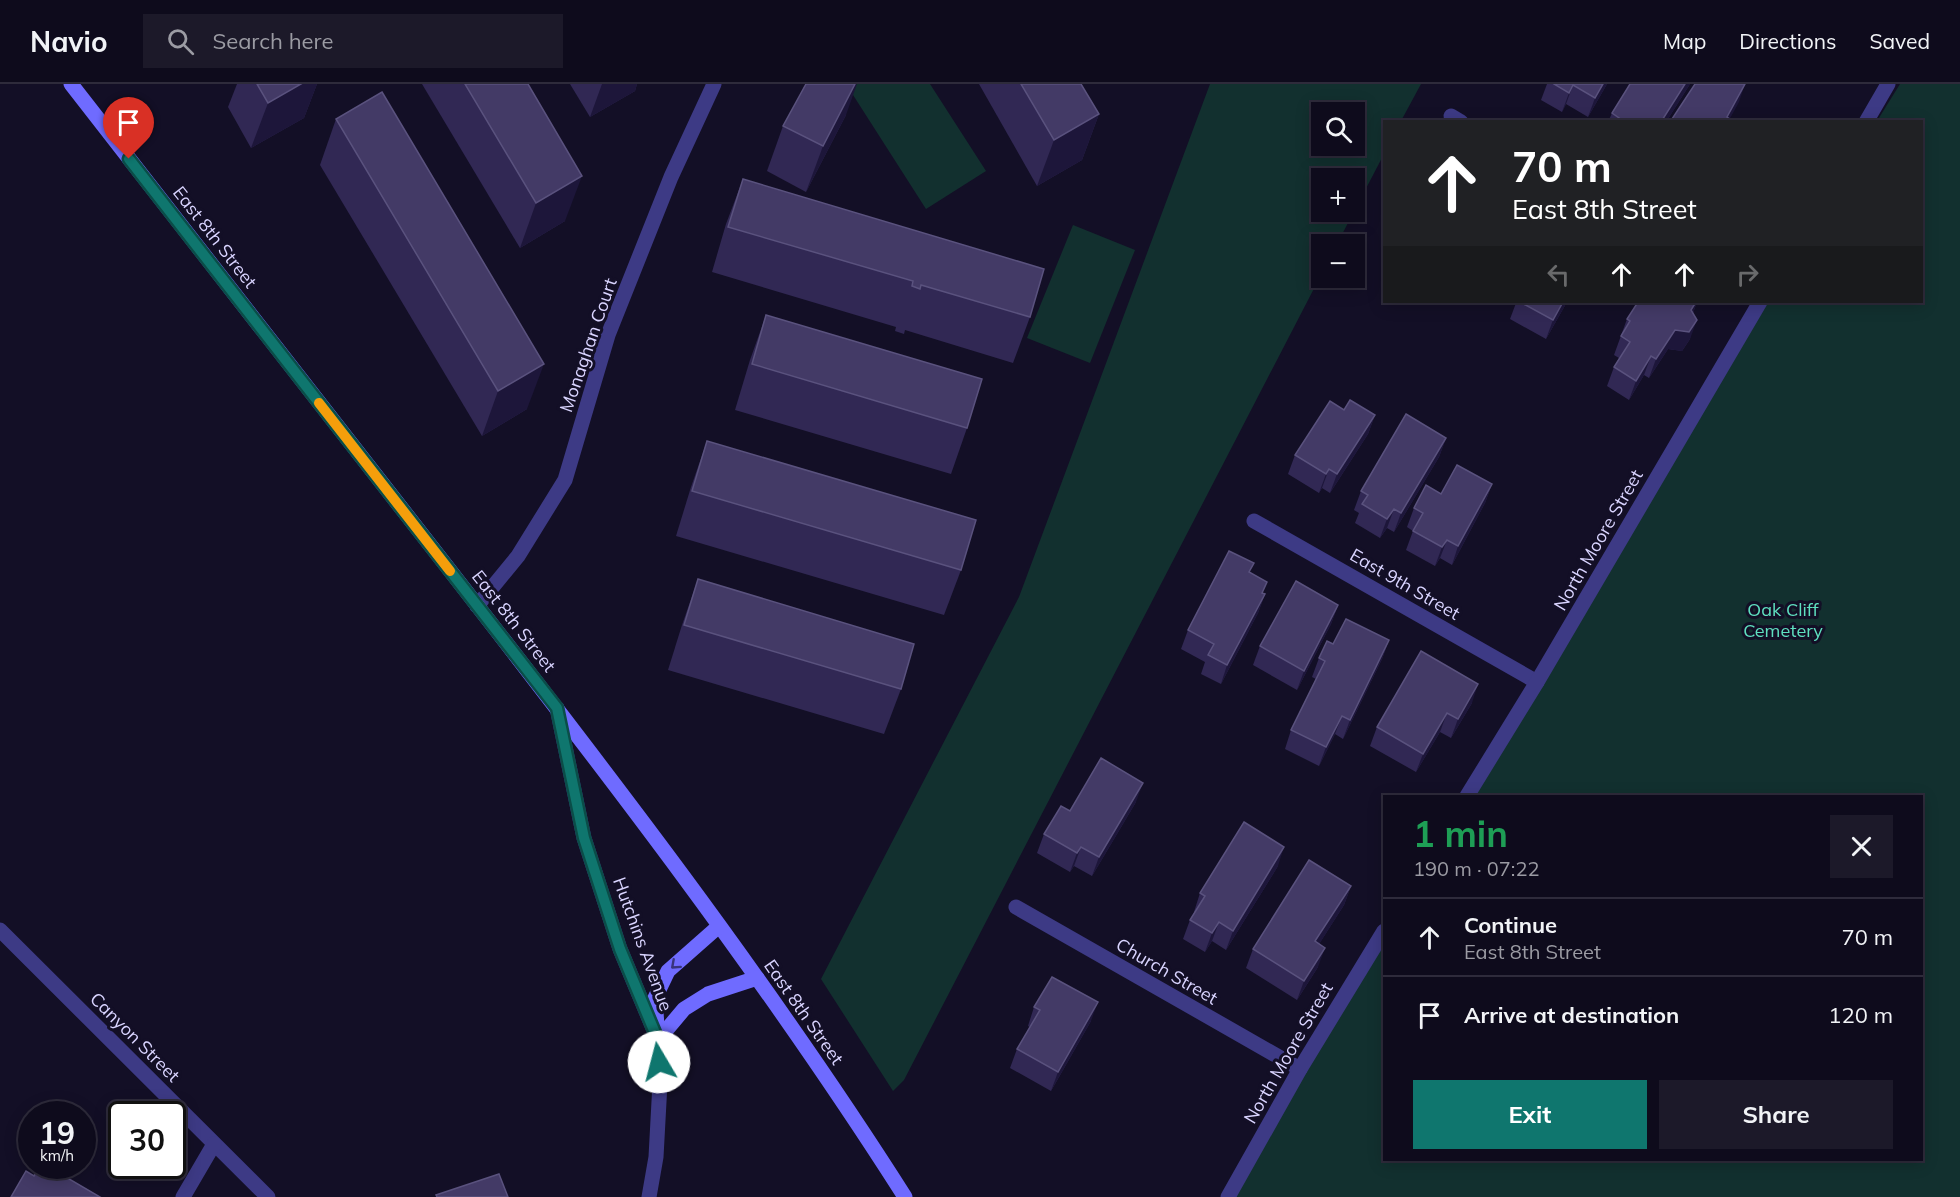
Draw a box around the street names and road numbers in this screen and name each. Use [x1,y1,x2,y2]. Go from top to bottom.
street label: East 8th Street [168,181,262,293]
street label: Monaghan Court [554,275,622,415]
street label: North Moore Street [1548,465,1648,615]
street label: East 9th Street [1346,543,1464,625]
street label: East 8th Street [467,565,561,677]
street label: Hutchins Avenue [608,874,678,1014]
street label: Church Street [1112,933,1222,1009]
street label: East 8th Street [759,955,849,1069]
street label: North Moore Street [1238,978,1338,1128]
street label: Canyon Street [85,987,185,1087]

